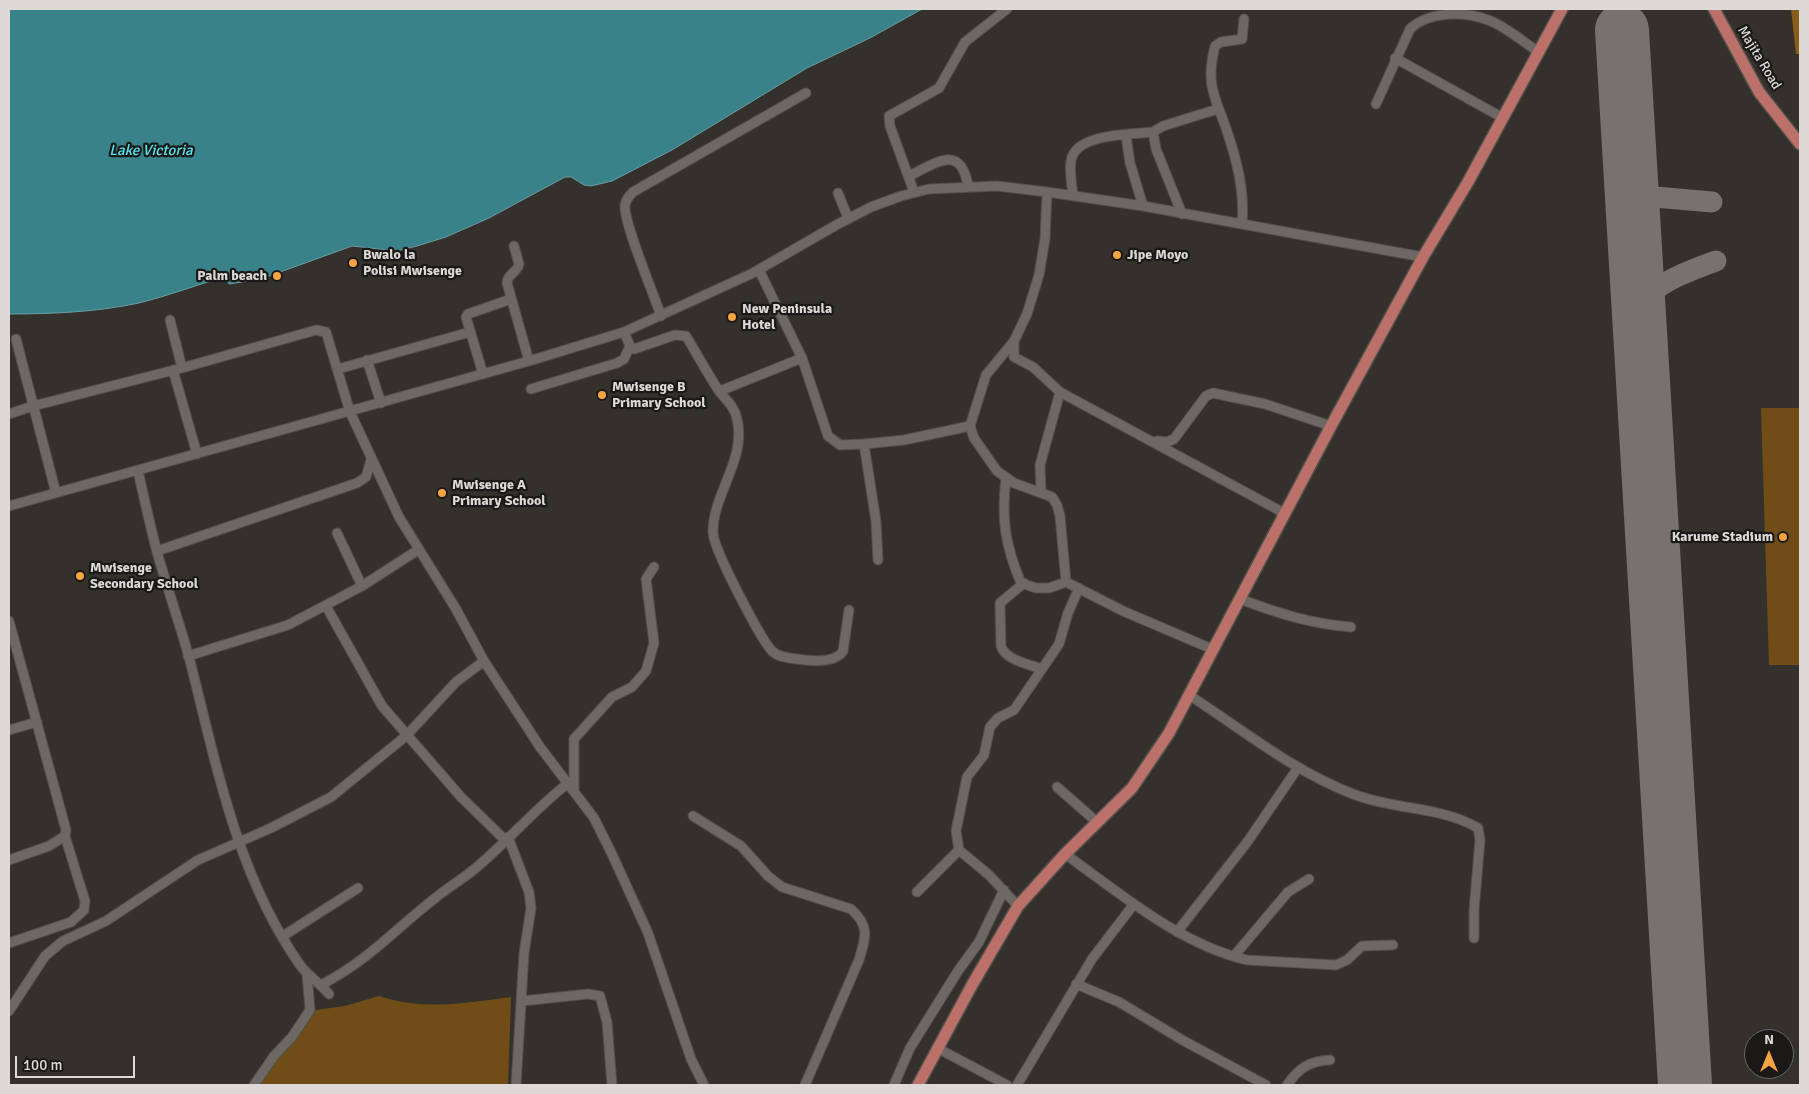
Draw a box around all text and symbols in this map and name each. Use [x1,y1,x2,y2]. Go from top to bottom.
street label: Majita Road [1733,23,1785,93]
water label: Lake Victoria [109,142,193,160]
place label: Bwalo la Polisi Mwisenge [363,247,462,280]
place label: Jipe Moyo [1127,247,1188,263]
marker: Jipe Moyo [1111,249,1123,261]
marker: Bwalo la Polisi Mwisenge [347,257,359,269]
place label: Palm beach [197,268,267,284]
marker: Palm beach [271,270,283,282]
place label: New Peninsula Hotel [742,301,832,334]
marker: New Peninsula Hotel [726,311,738,323]
place label: Mwisenge B Primary School [612,379,706,412]
marker: Mwisenge B Primary School [596,389,608,401]
place label: Mwisenge A Primary School [452,477,546,510]
marker: Mwisenge A Primary School [436,487,448,499]
place label: Karume Stadium [1672,529,1773,545]
marker: Karume Stadium [1777,531,1789,543]
place label: Mwisenge Secondary School [90,560,198,592]
marker: Mwisenge Secondary School [74,570,86,582]
north arrow [1744,1029,1794,1079]
text: N [1764,1031,1774,1048]
scale bar [18,1046,138,1078]
text: 100 m [23,1056,63,1074]

